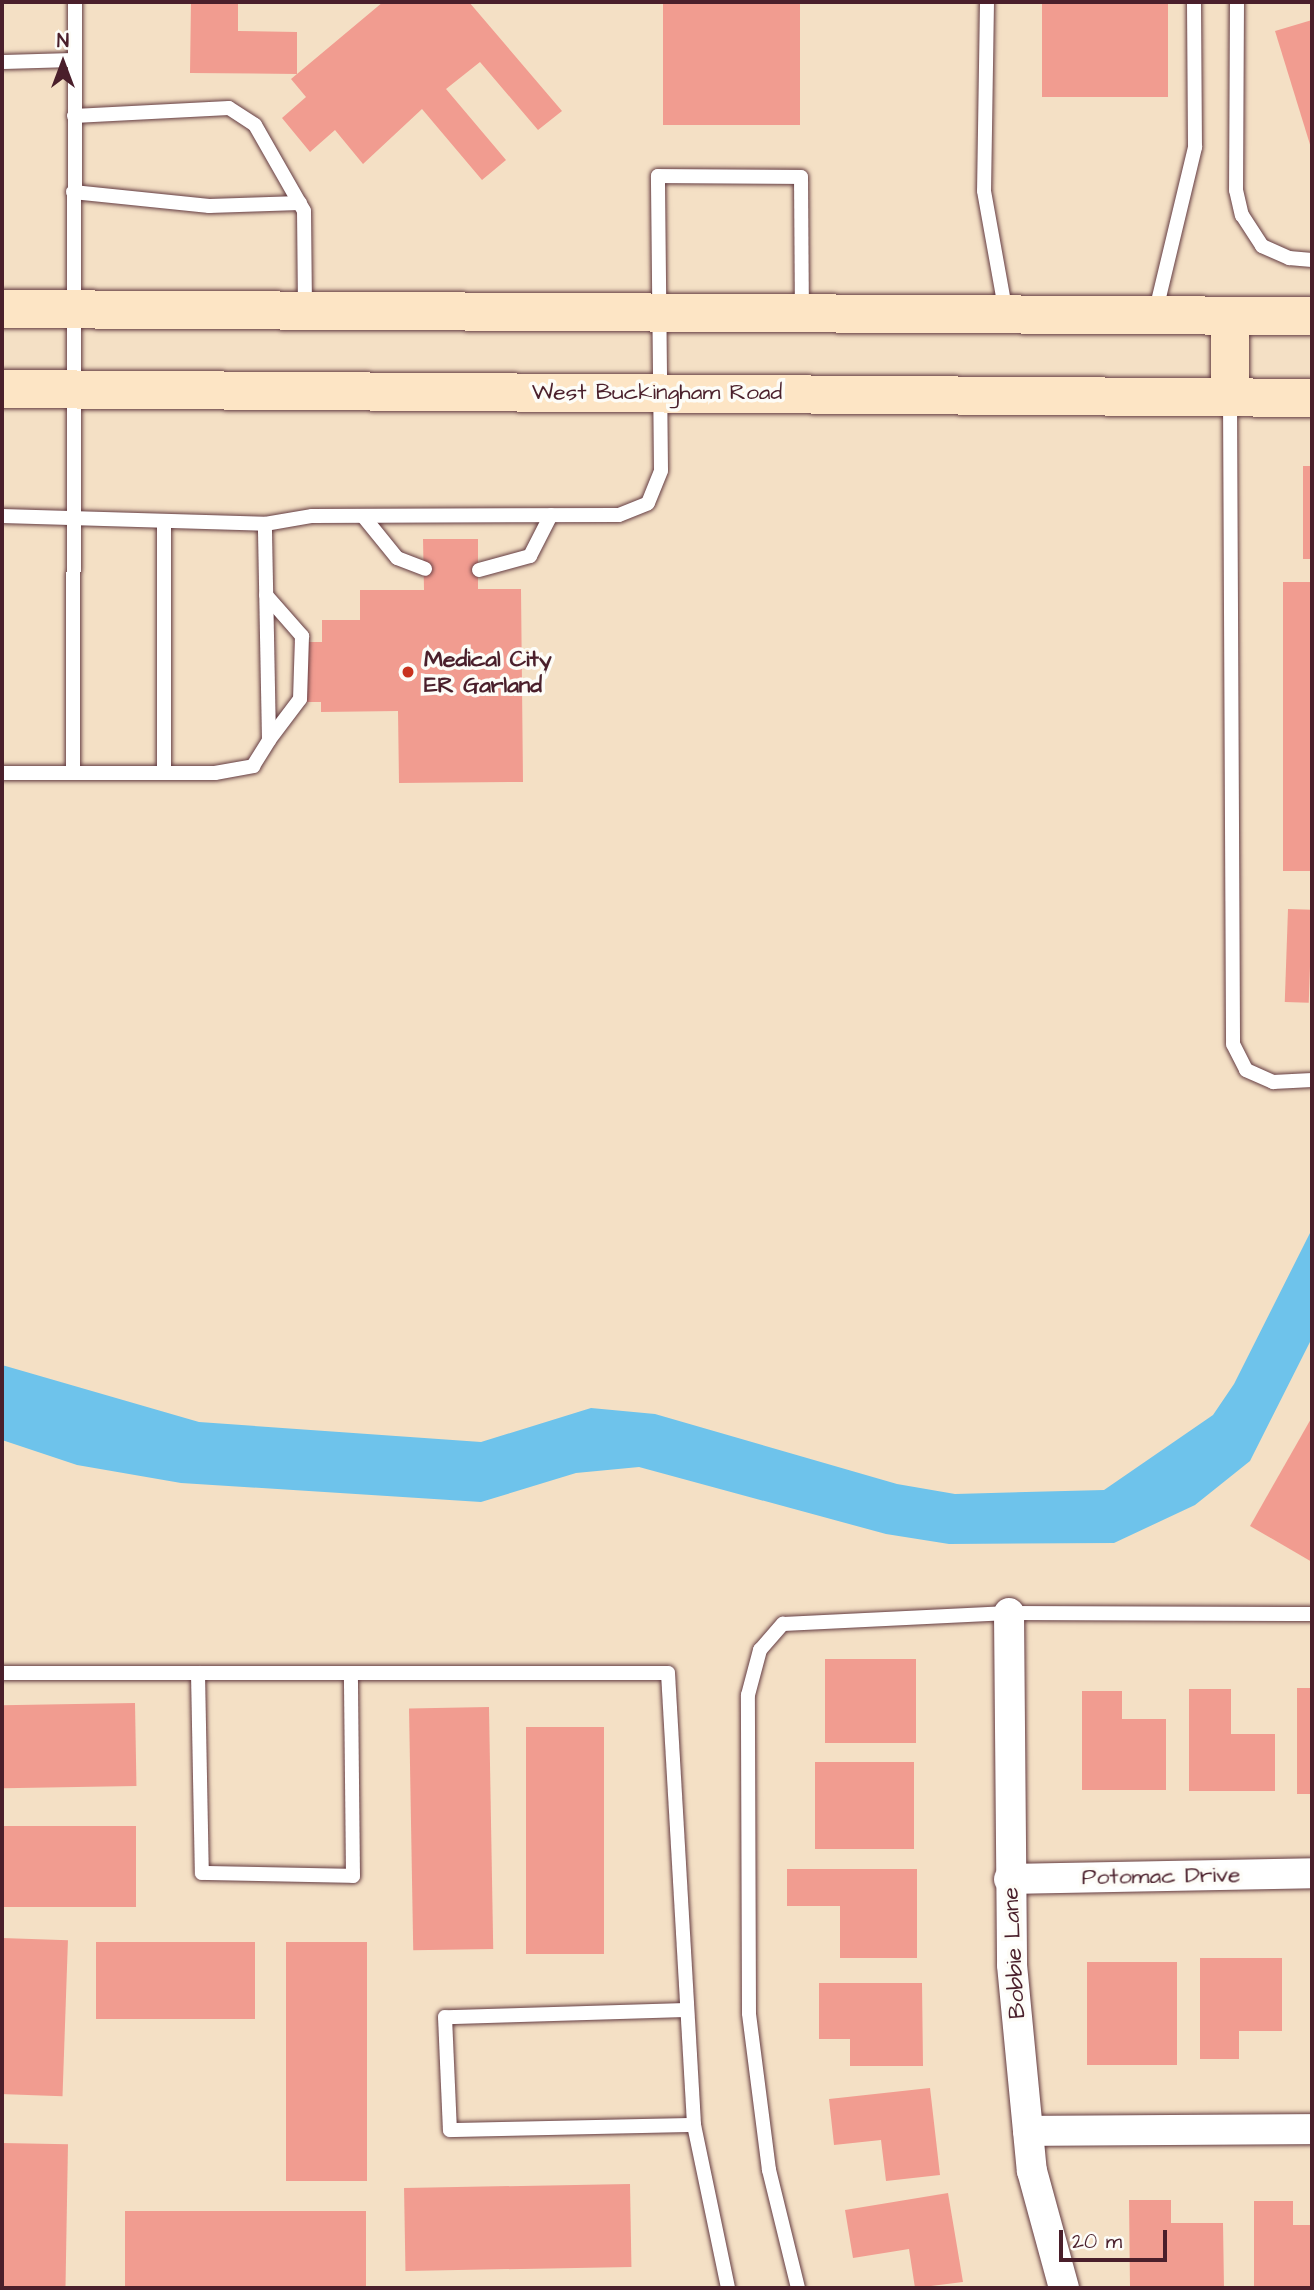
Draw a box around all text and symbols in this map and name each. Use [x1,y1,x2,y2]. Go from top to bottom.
north arrow [28,28,98,98]
text: N [57,28,69,55]
street label: West Buckingham Road [532,378,782,406]
place label: Medical City ER Garland [424,645,552,699]
marker: Medical City ER Garland [398,662,418,682]
street label: Potomac Drive [1081,1861,1241,1891]
street label: Bobbie Lane [997,1886,1031,2020]
scale bar [1062,2216,1170,2260]
text: 20 m [1072,2227,1122,2256]

